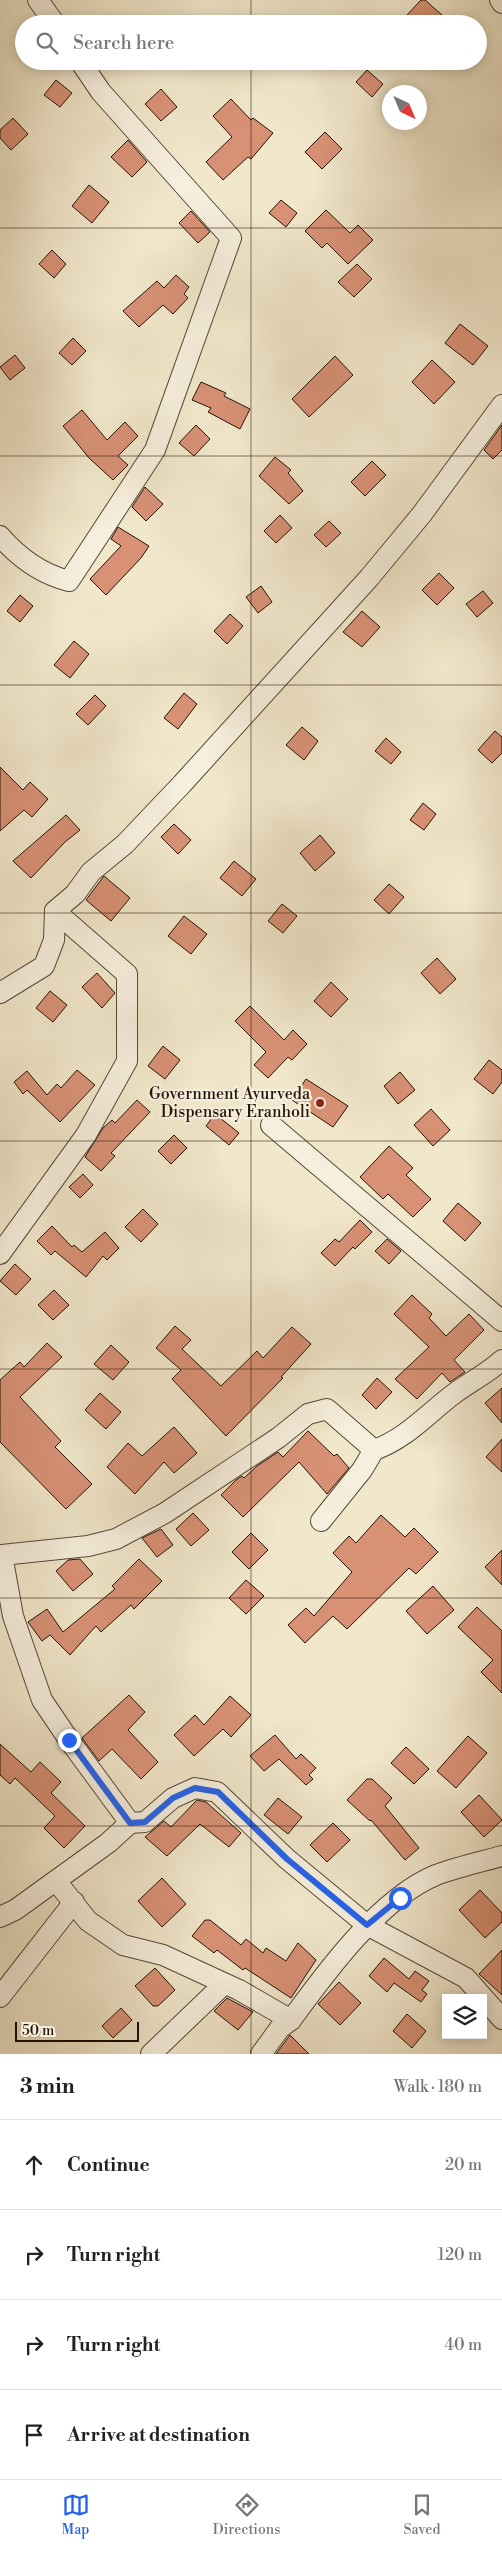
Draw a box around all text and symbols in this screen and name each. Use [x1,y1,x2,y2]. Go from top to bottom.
search box [15,15,487,70]
icon: search [33,29,61,57]
text: Search here [73,31,174,55]
north arrow [382,85,427,130]
place label: Government Ayurveda Dispensary Eranholi [149,1084,311,1122]
marker: Government Ayurveda Dispensary Eranholi [314,1097,326,1109]
route end [58,1729,81,1752]
route start [389,1887,412,1910]
map controls [442,1994,487,2039]
button: layers [442,1994,487,2039]
scale bar [15,2019,139,2042]
text: 50 m [22,2022,54,2040]
text: 3 min [20,2074,75,2100]
text: Walk · 180 m [394,2077,482,2097]
icon: ahead [20,2151,48,2179]
text: Continue [67,2153,150,2177]
text: 20 m [445,2155,482,2175]
icon: right [20,2241,48,2269]
text: Turn right [67,2243,160,2267]
text: 120 m [438,2245,482,2265]
icon: right [20,2331,48,2359]
text: Turn right [67,2333,160,2357]
text: 40 m [445,2335,482,2355]
icon: arrive [20,2421,48,2449]
text: Arrive at destination [67,2423,250,2447]
tab: Map [62,2491,90,2539]
tab: Directions [213,2491,280,2539]
tab: Saved [404,2491,440,2539]

